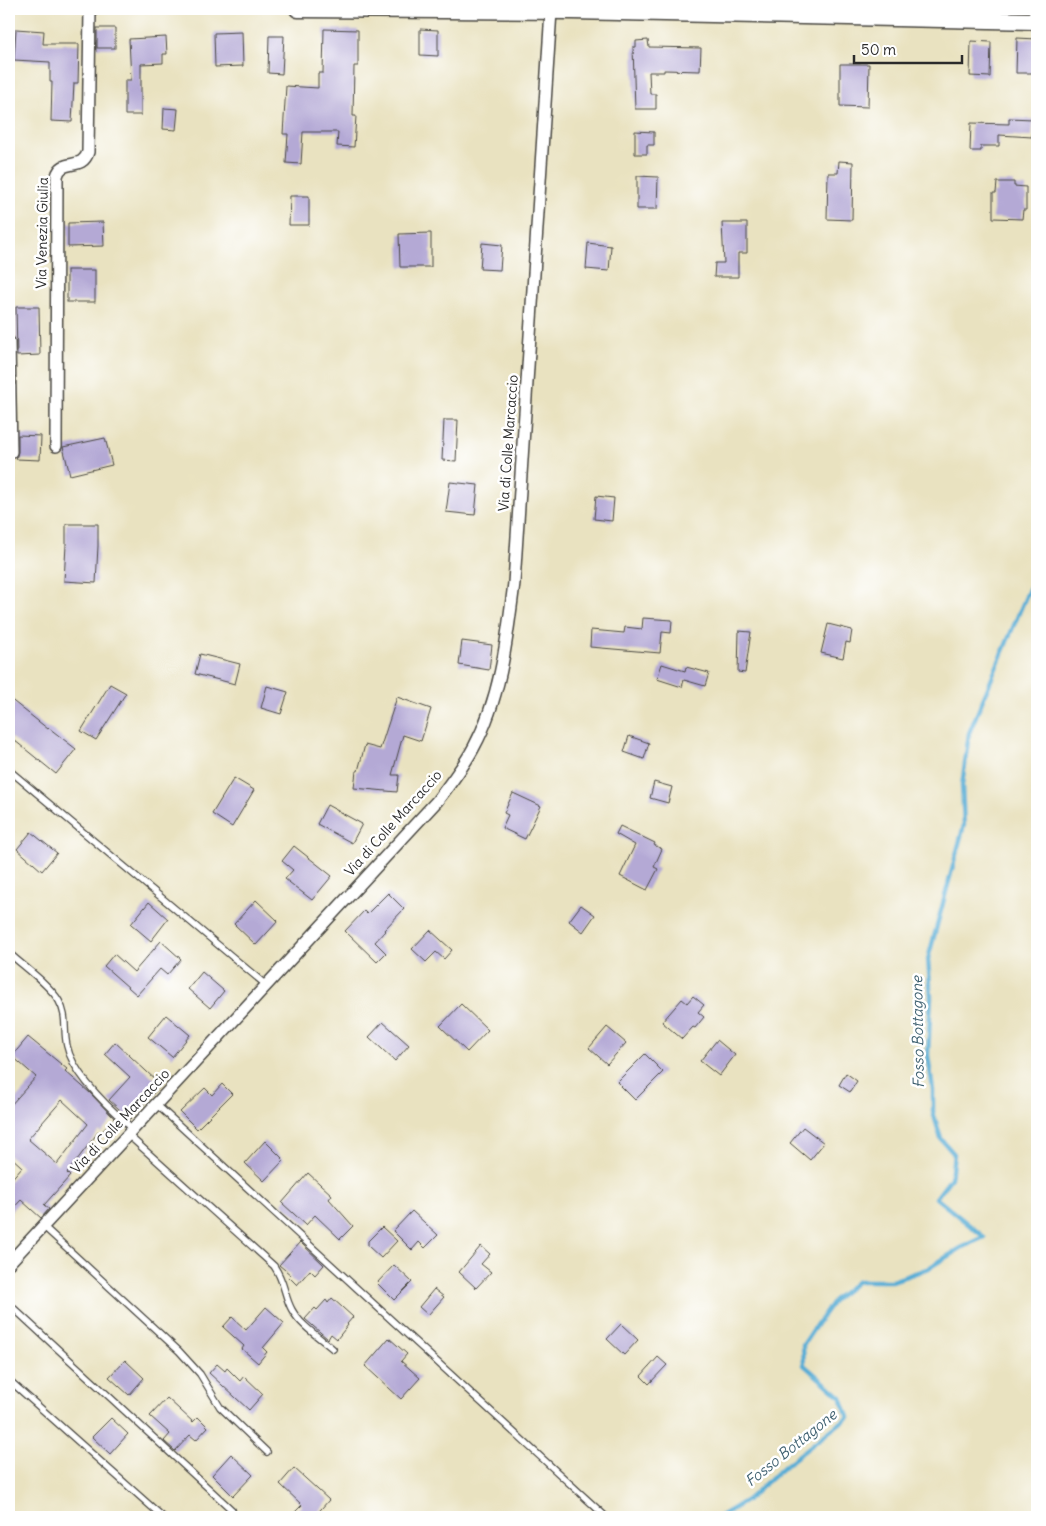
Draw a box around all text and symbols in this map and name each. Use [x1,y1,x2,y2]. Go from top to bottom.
scale bar [854,32,961,64]
text: 50 m [861,40,896,59]
street label: Via Venezia Giulia [32,177,52,289]
street label: Via di Colle Marcaccio [494,374,522,512]
street label: Via di Colle Marcaccio [341,766,446,880]
water label: Fosso Bottagone [907,975,928,1088]
street label: Via di Colle Marcaccio [67,1065,173,1177]
water label: Fosso Bottagone [741,1404,841,1490]

